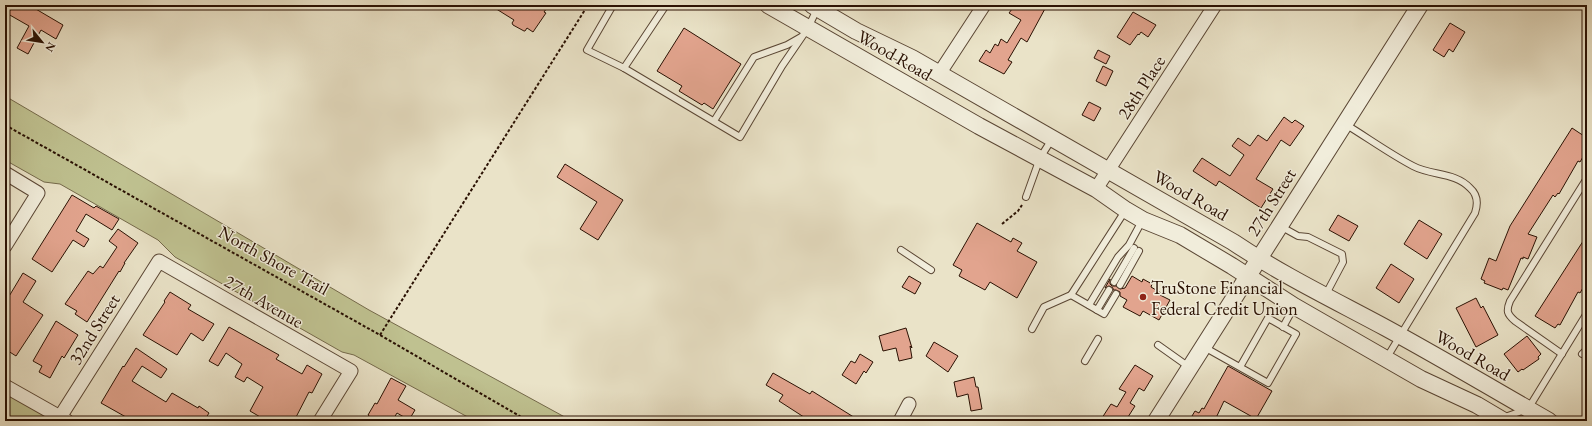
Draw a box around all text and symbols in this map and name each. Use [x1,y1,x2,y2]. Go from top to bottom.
north arrow [22,22,62,62]
street label: Wood Road [853,24,937,86]
text: N [42,40,59,54]
street label: 28th Place [1112,51,1170,123]
street label: Wood Road [1149,164,1233,226]
street label: 27th Street [1241,164,1301,240]
street label: North Shore Trail [215,220,333,300]
street label: 27th Avenue [220,269,308,333]
place label: TruStone Financial Federal Credit Union [1151,276,1298,320]
street label: 32nd Street [63,289,125,369]
marker: TruStone Financial Federal Credit Union [1138,292,1148,302]
street label: Wood Road [1431,324,1515,386]

